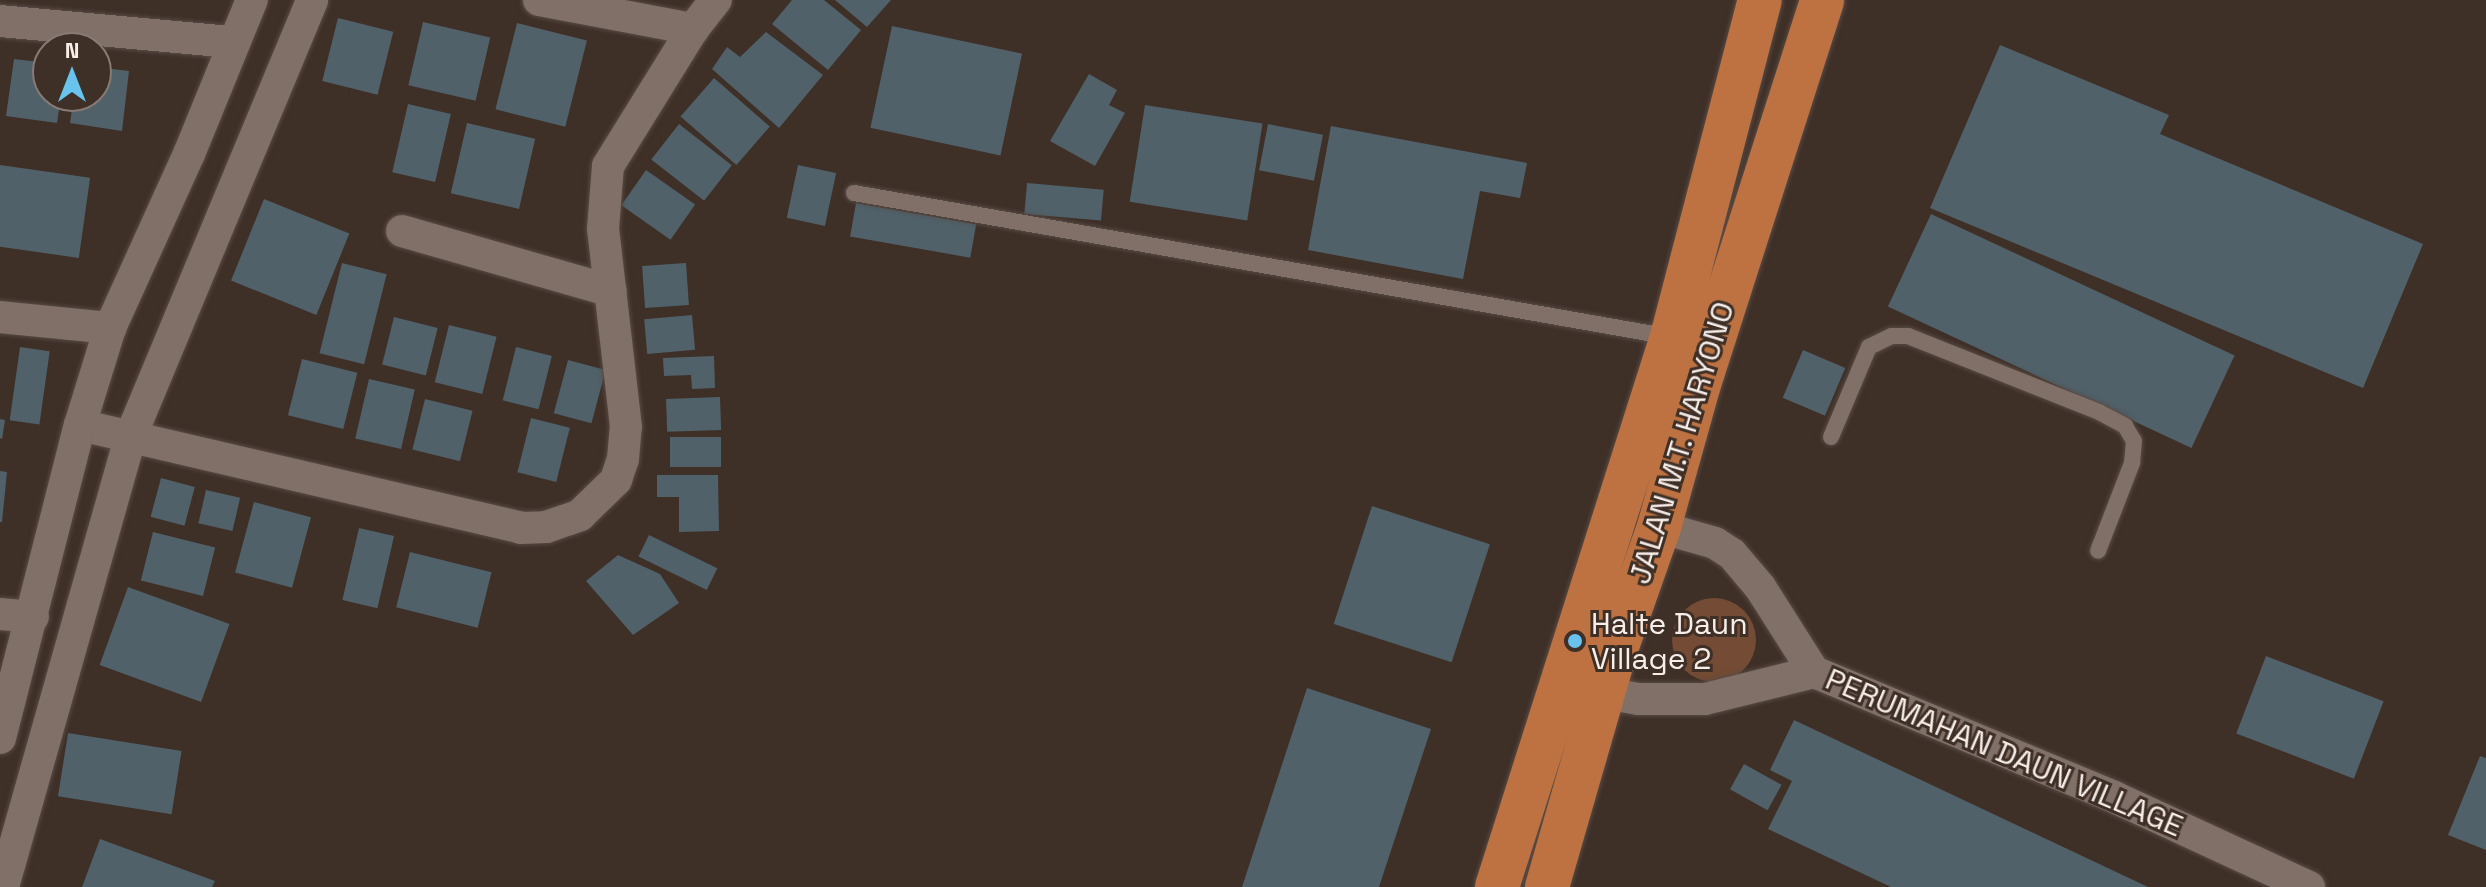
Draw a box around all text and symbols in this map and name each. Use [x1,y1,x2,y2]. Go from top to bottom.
north arrow [32,32,112,112]
text: N [65,36,79,64]
street label: JALAN M.T. HARYONO [1622,297,1742,589]
place label: Halte Daun Village 2 [1591,606,1748,676]
marker: Halte Daun Village 2 [1566,632,1584,650]
street label: PERUMAHAN DAUN VILLAGE [1820,661,2188,845]

